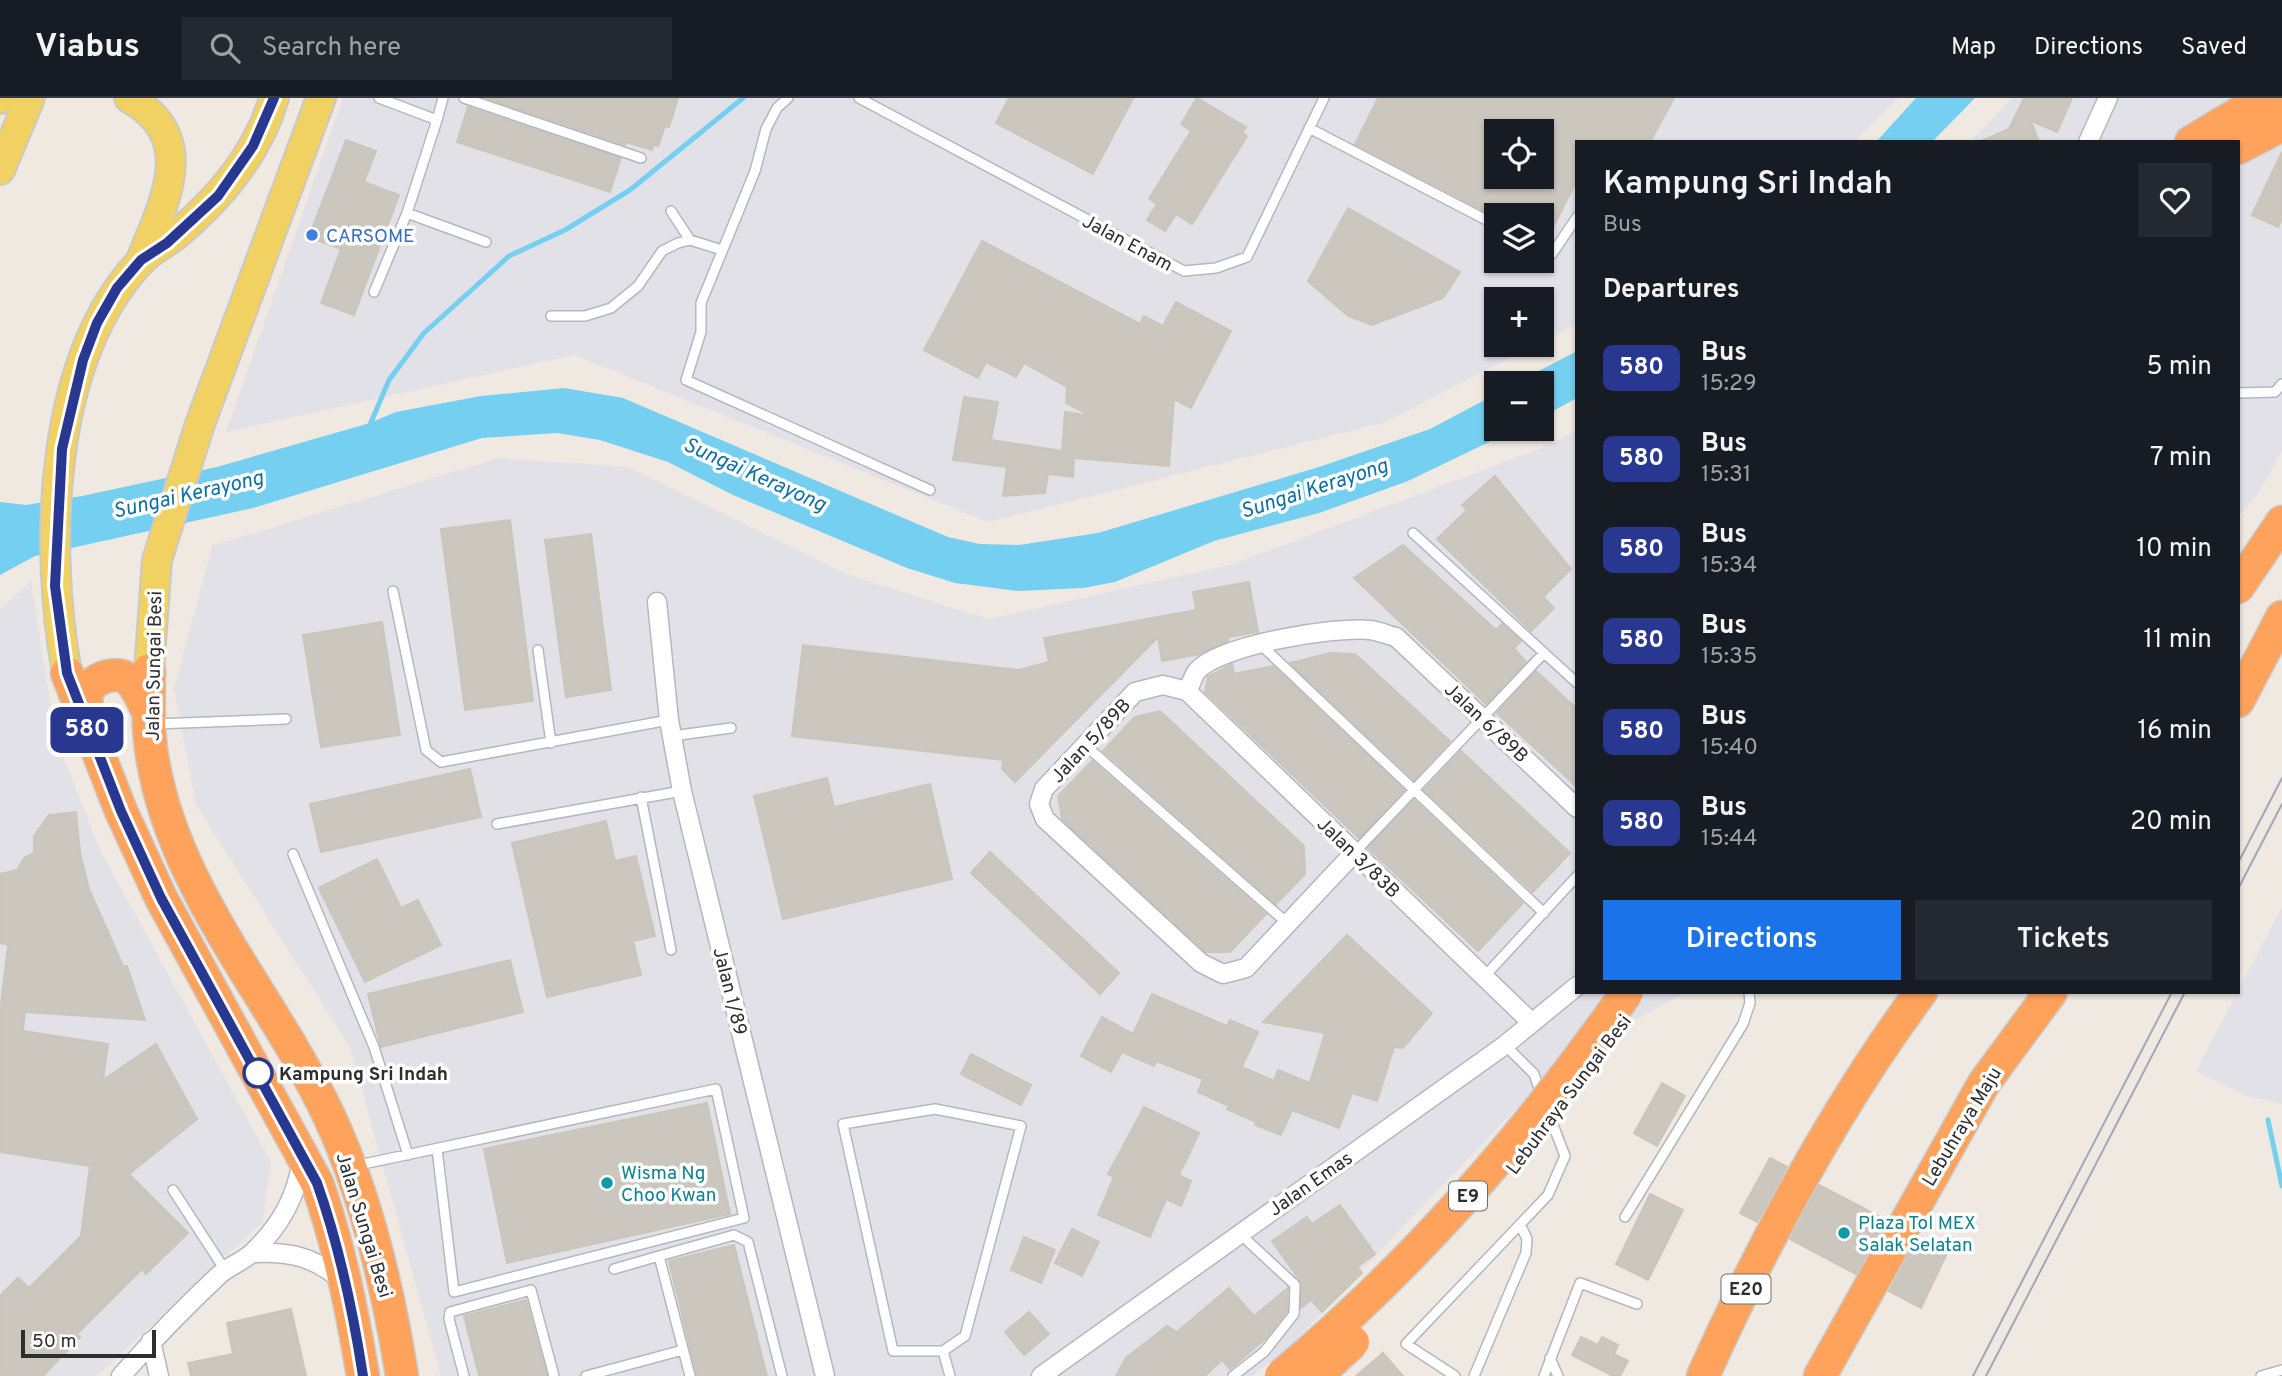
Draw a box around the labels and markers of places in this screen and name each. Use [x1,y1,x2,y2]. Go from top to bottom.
place label: CARSOME [326,225,414,249]
marker: CARSOME [304,227,320,243]
marker: Kampung Sri Indah [243,1058,273,1088]
place label: Kampung Sri Indah [279,1063,448,1087]
place label: Wisma Ng Choo Kwan [621,1162,716,1208]
marker: Wisma Ng Choo Kwan [599,1175,615,1191]
place label: Plaza Tol MEX Salak Selatan [1858,1212,1976,1258]
marker: Plaza Tol MEX Salak Selatan [1836,1225,1852,1241]

